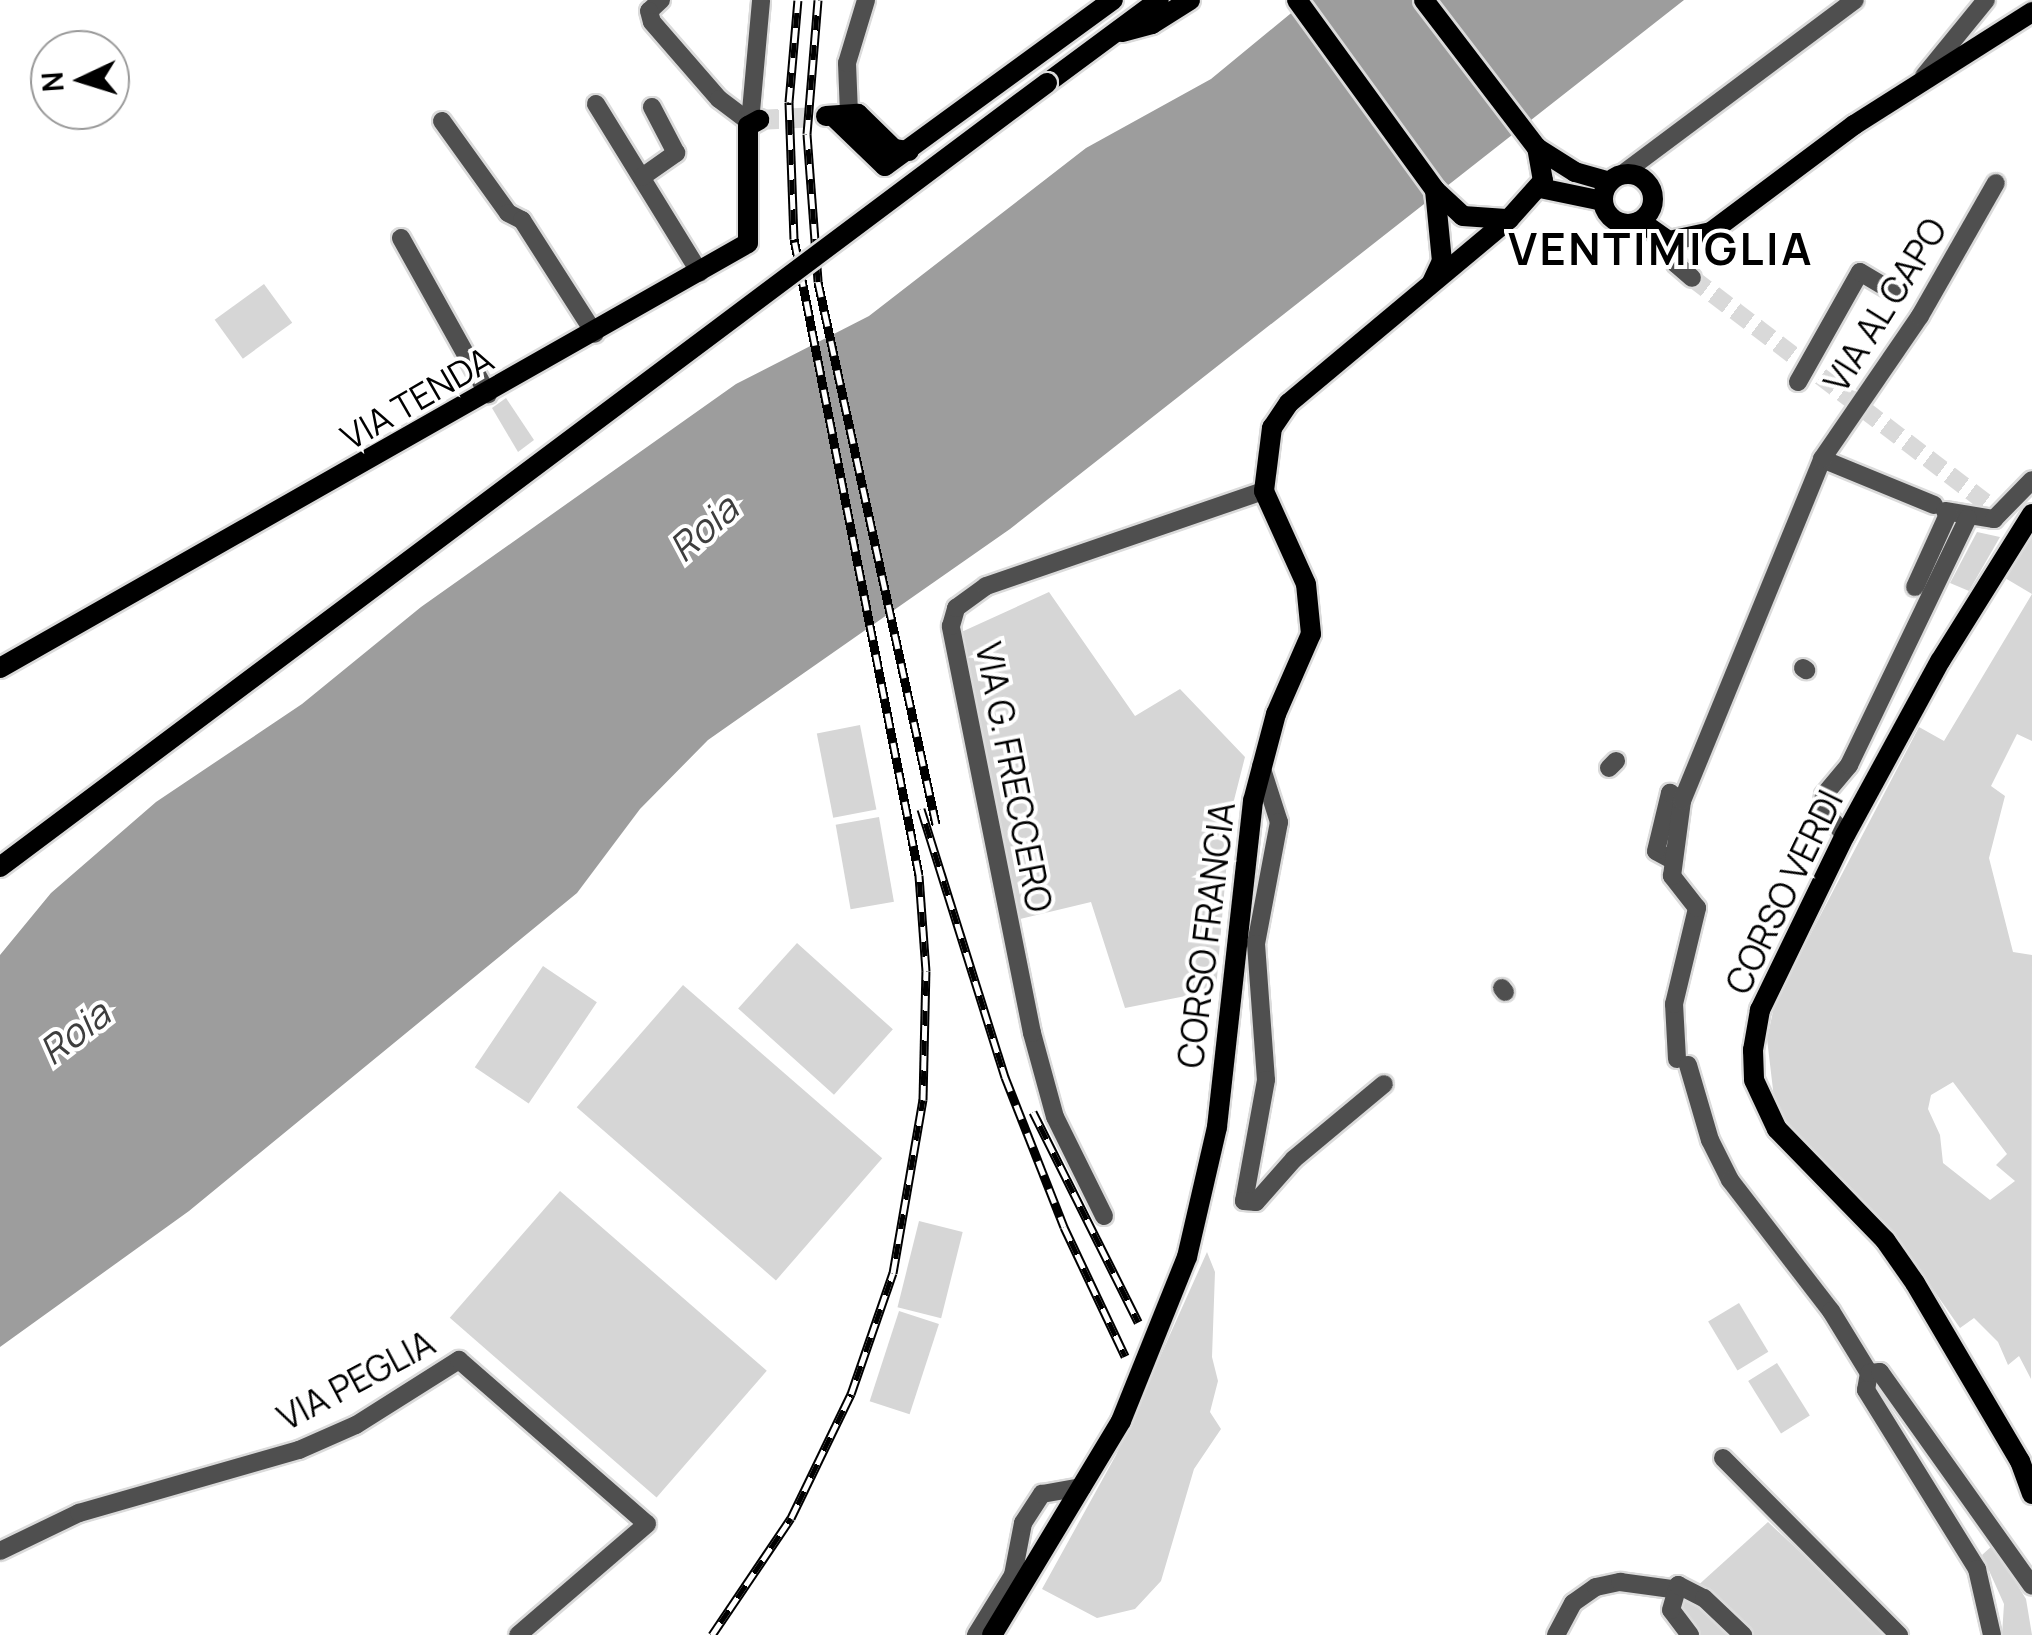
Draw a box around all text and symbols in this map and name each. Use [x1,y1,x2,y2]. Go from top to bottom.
north arrow [30,30,130,130]
text: N [32,71,72,93]
street label: VIA AL CAPO [1815,210,1955,400]
district label: VENTIMIGLIA [1508,222,1814,276]
street label: VIA TENDA [334,338,500,458]
water label: Roia [659,485,747,571]
street label: VIA G. FRECCERO [967,639,1061,915]
street label: CORSO VERDI [1717,783,1851,1001]
street label: CORSO FRANCIA [1169,800,1243,1070]
water label: Roia [30,991,118,1073]
street label: VIA PEGLIA [270,1321,442,1439]

